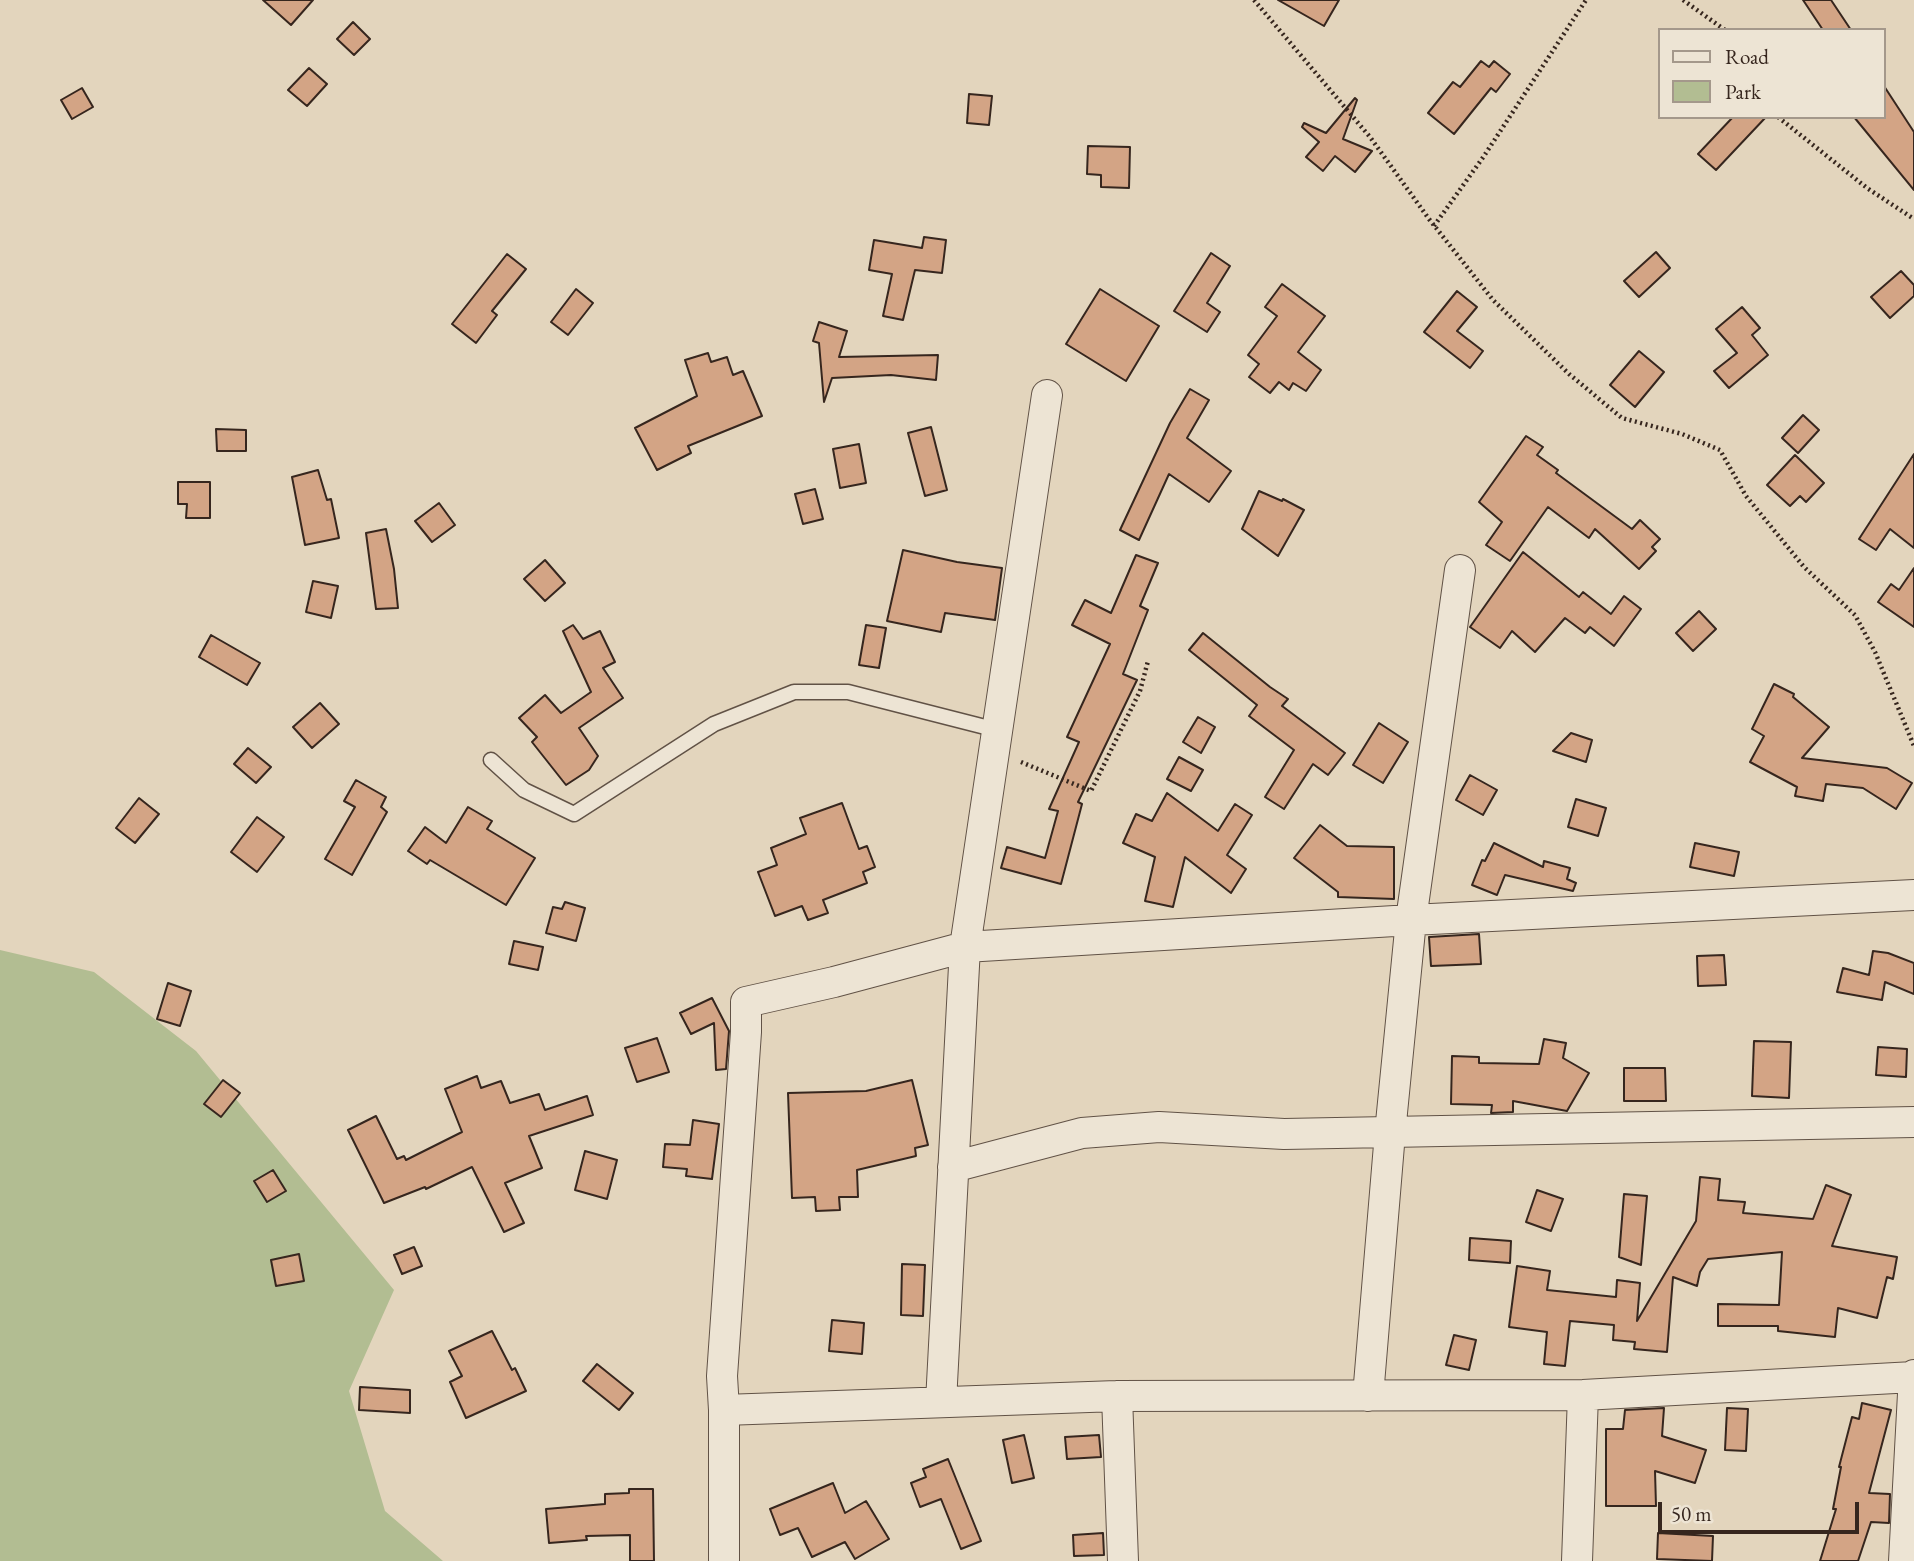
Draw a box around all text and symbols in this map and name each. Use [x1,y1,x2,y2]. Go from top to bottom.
legend [1658,28,1886,119]
text: Road [1725,43,1769,70]
text: Park [1725,78,1761,105]
scale bar [1662,1488,1863,1532]
text: 50 m [1671,1500,1712,1527]

